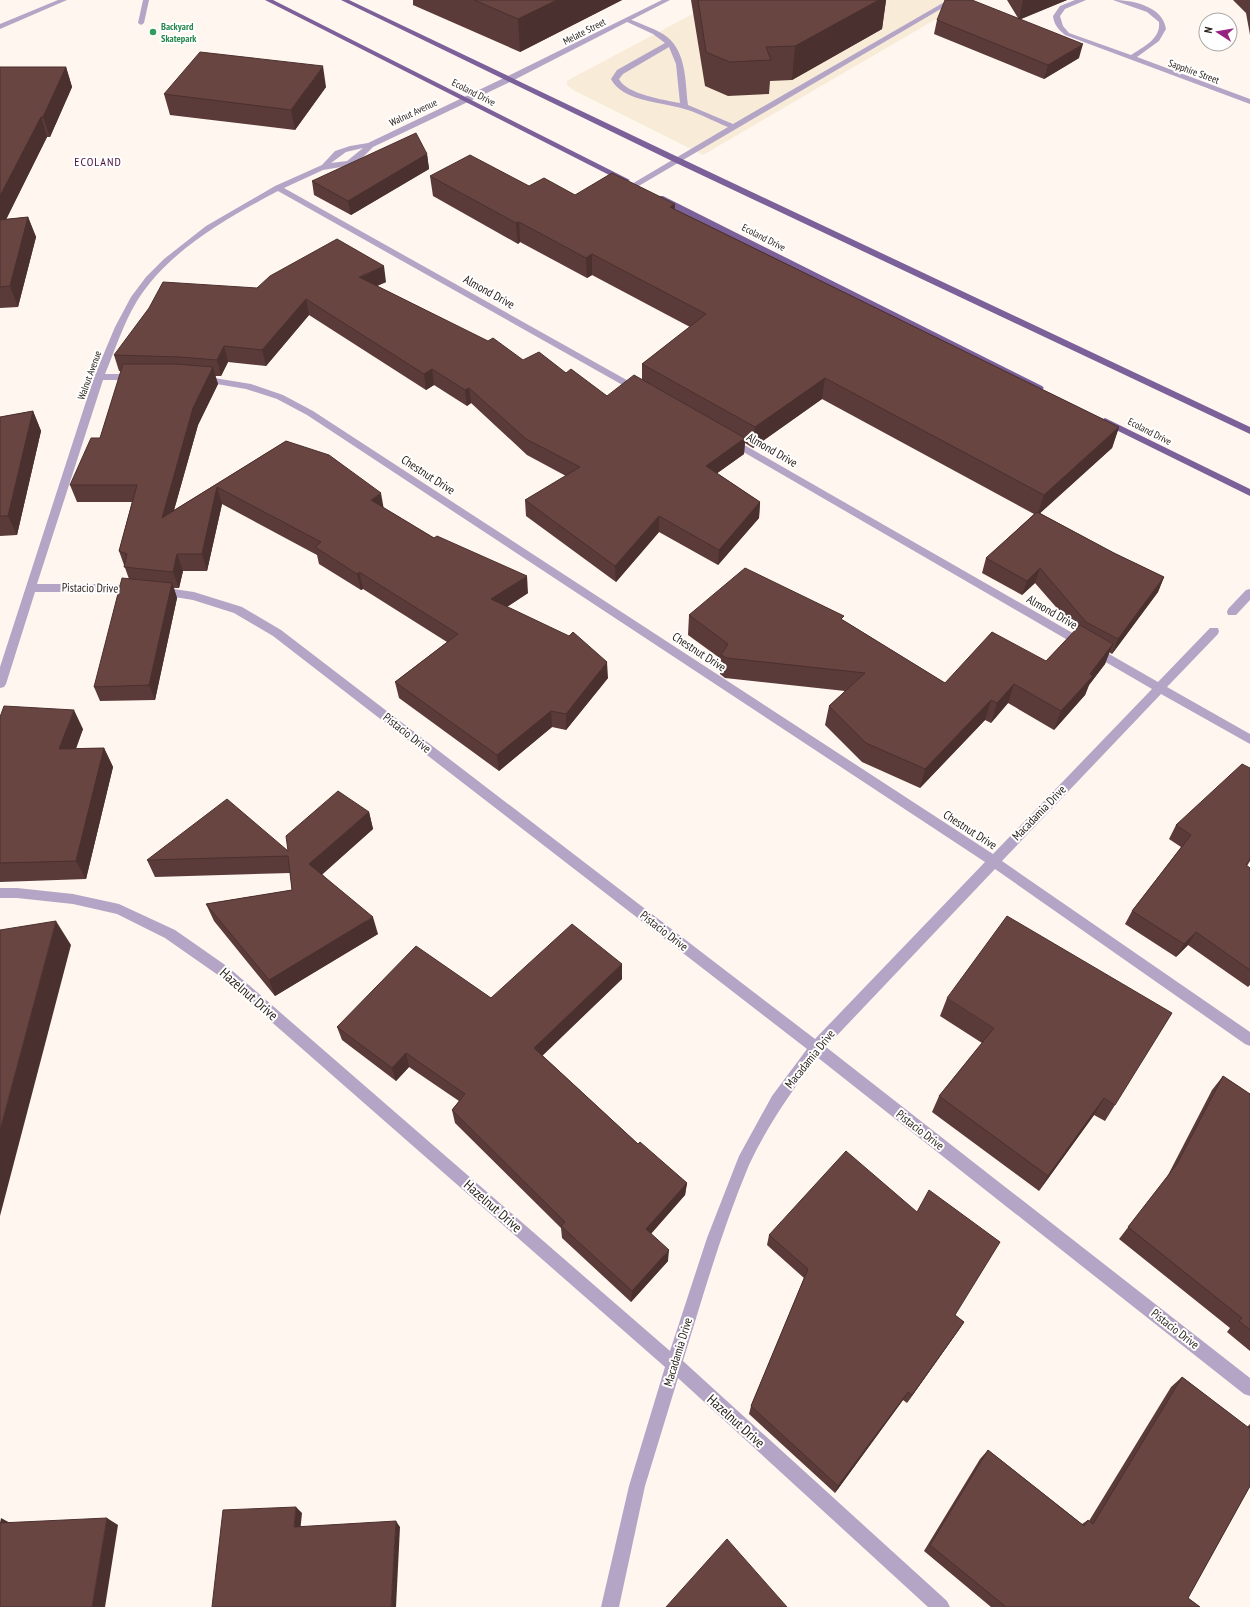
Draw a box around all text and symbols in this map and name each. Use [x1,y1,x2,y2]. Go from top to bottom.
north arrow [1198,12,1238,52]
street label: Melate Street [561,15,608,48]
place label: Backyard Skatepark [161,20,197,45]
text: N [1201,26,1216,34]
marker: Backyard Skatepark [148,27,158,37]
street label: Sapphire Street [1167,56,1221,87]
street label: Ecoland Drive [450,76,498,109]
street label: Walnut Avenue [387,96,439,129]
district label: ECOLAND [74,154,122,169]
street label: Ecoland Drive [740,221,788,254]
street label: Almond Drive [461,271,518,312]
street label: Walnut Avenue [75,349,104,402]
street label: Ecoland Drive [1126,415,1174,448]
street label: Almond Drive [744,429,800,470]
street label: Chestnut Drive [399,452,458,498]
street label: Pistacio Drive [62,580,118,595]
street label: Almond Drive [1024,591,1080,632]
street label: Chestnut Drive [670,629,729,675]
street label: Pistacio Drive [380,709,434,756]
street label: Macadamia Drive [1009,782,1069,843]
street label: Chestnut Drive [941,807,1000,853]
street label: Pistacio Drive [637,907,691,954]
street label: Hazelnut Drive [216,964,282,1024]
street label: Macadamia Drive [781,1026,838,1091]
street label: Pistacio Drive [893,1106,947,1153]
street label: Hazelnut Drive [460,1176,526,1236]
street label: Pistacio Drive [1148,1305,1202,1352]
street label: Macadamia Drive [660,1316,695,1388]
street label: Hazelnut Drive [703,1390,769,1452]

